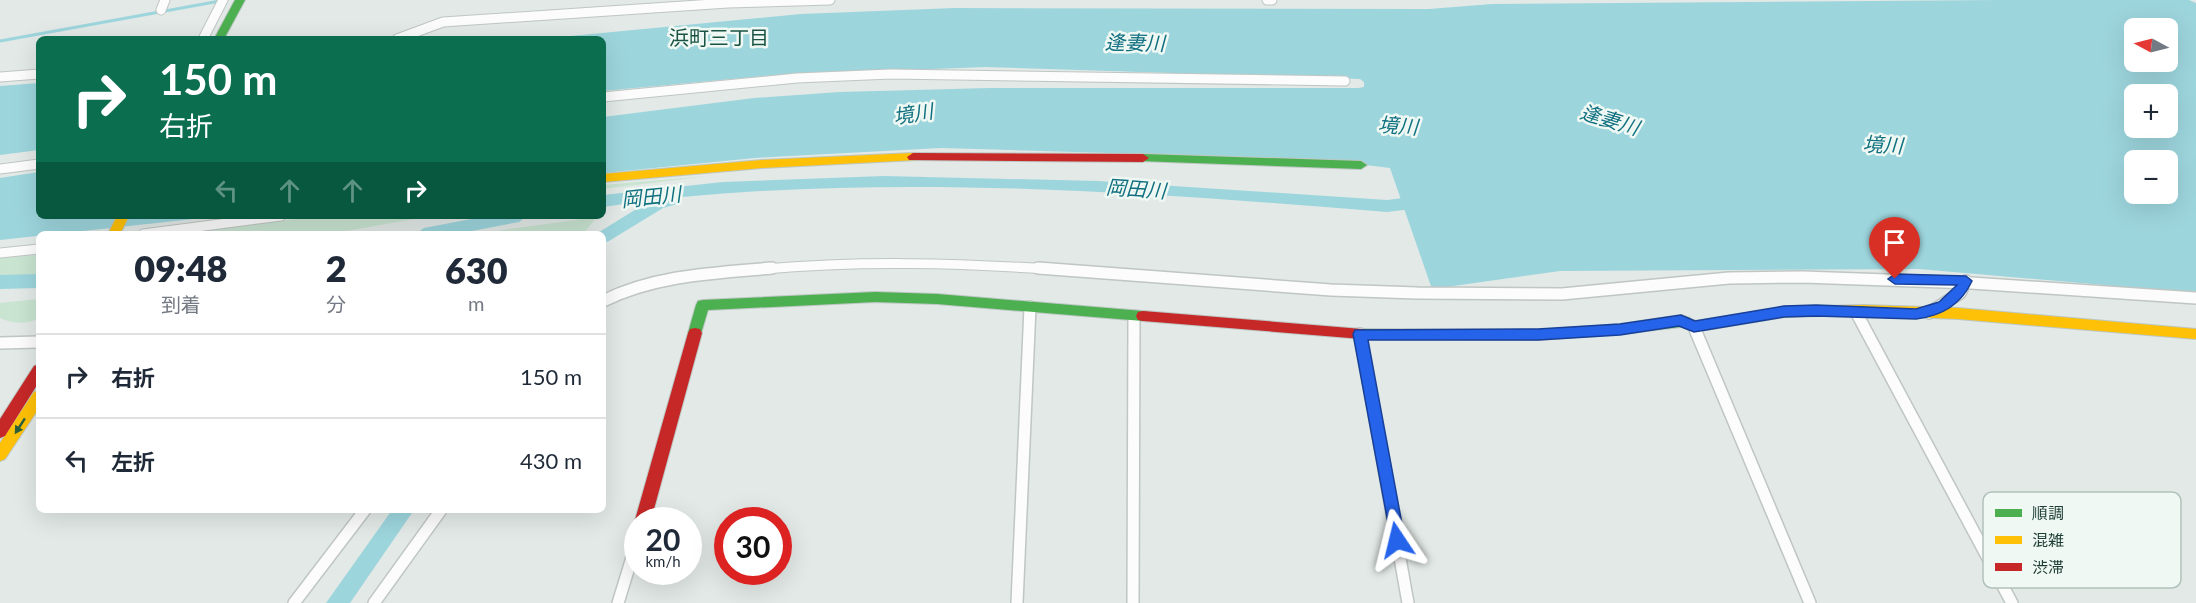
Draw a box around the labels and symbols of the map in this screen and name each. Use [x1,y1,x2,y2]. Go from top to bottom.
north arrow [2124,18,2178,72]
district label: 浜町三丁目 [669,25,769,49]
water label: 逢妻川 [1105,29,1167,55]
water label: 境川 [891,98,937,128]
water label: 逢妻川 [1578,99,1644,140]
water label: 境川 [1377,112,1421,139]
water label: 境川 [1862,131,1906,157]
water label: 岡田川 [1105,174,1169,202]
water label: 岡田川 [620,181,684,211]
pin [1869,217,1920,279]
one-way arrow [15,418,26,434]
legend [1983,492,2181,588]
text: 順調 [2032,503,2064,522]
speed limit sign: 30 [714,507,792,585]
position arrow [1365,508,1429,572]
text: 混雑 [2032,530,2064,549]
text: 渋滞 [2032,557,2064,576]

